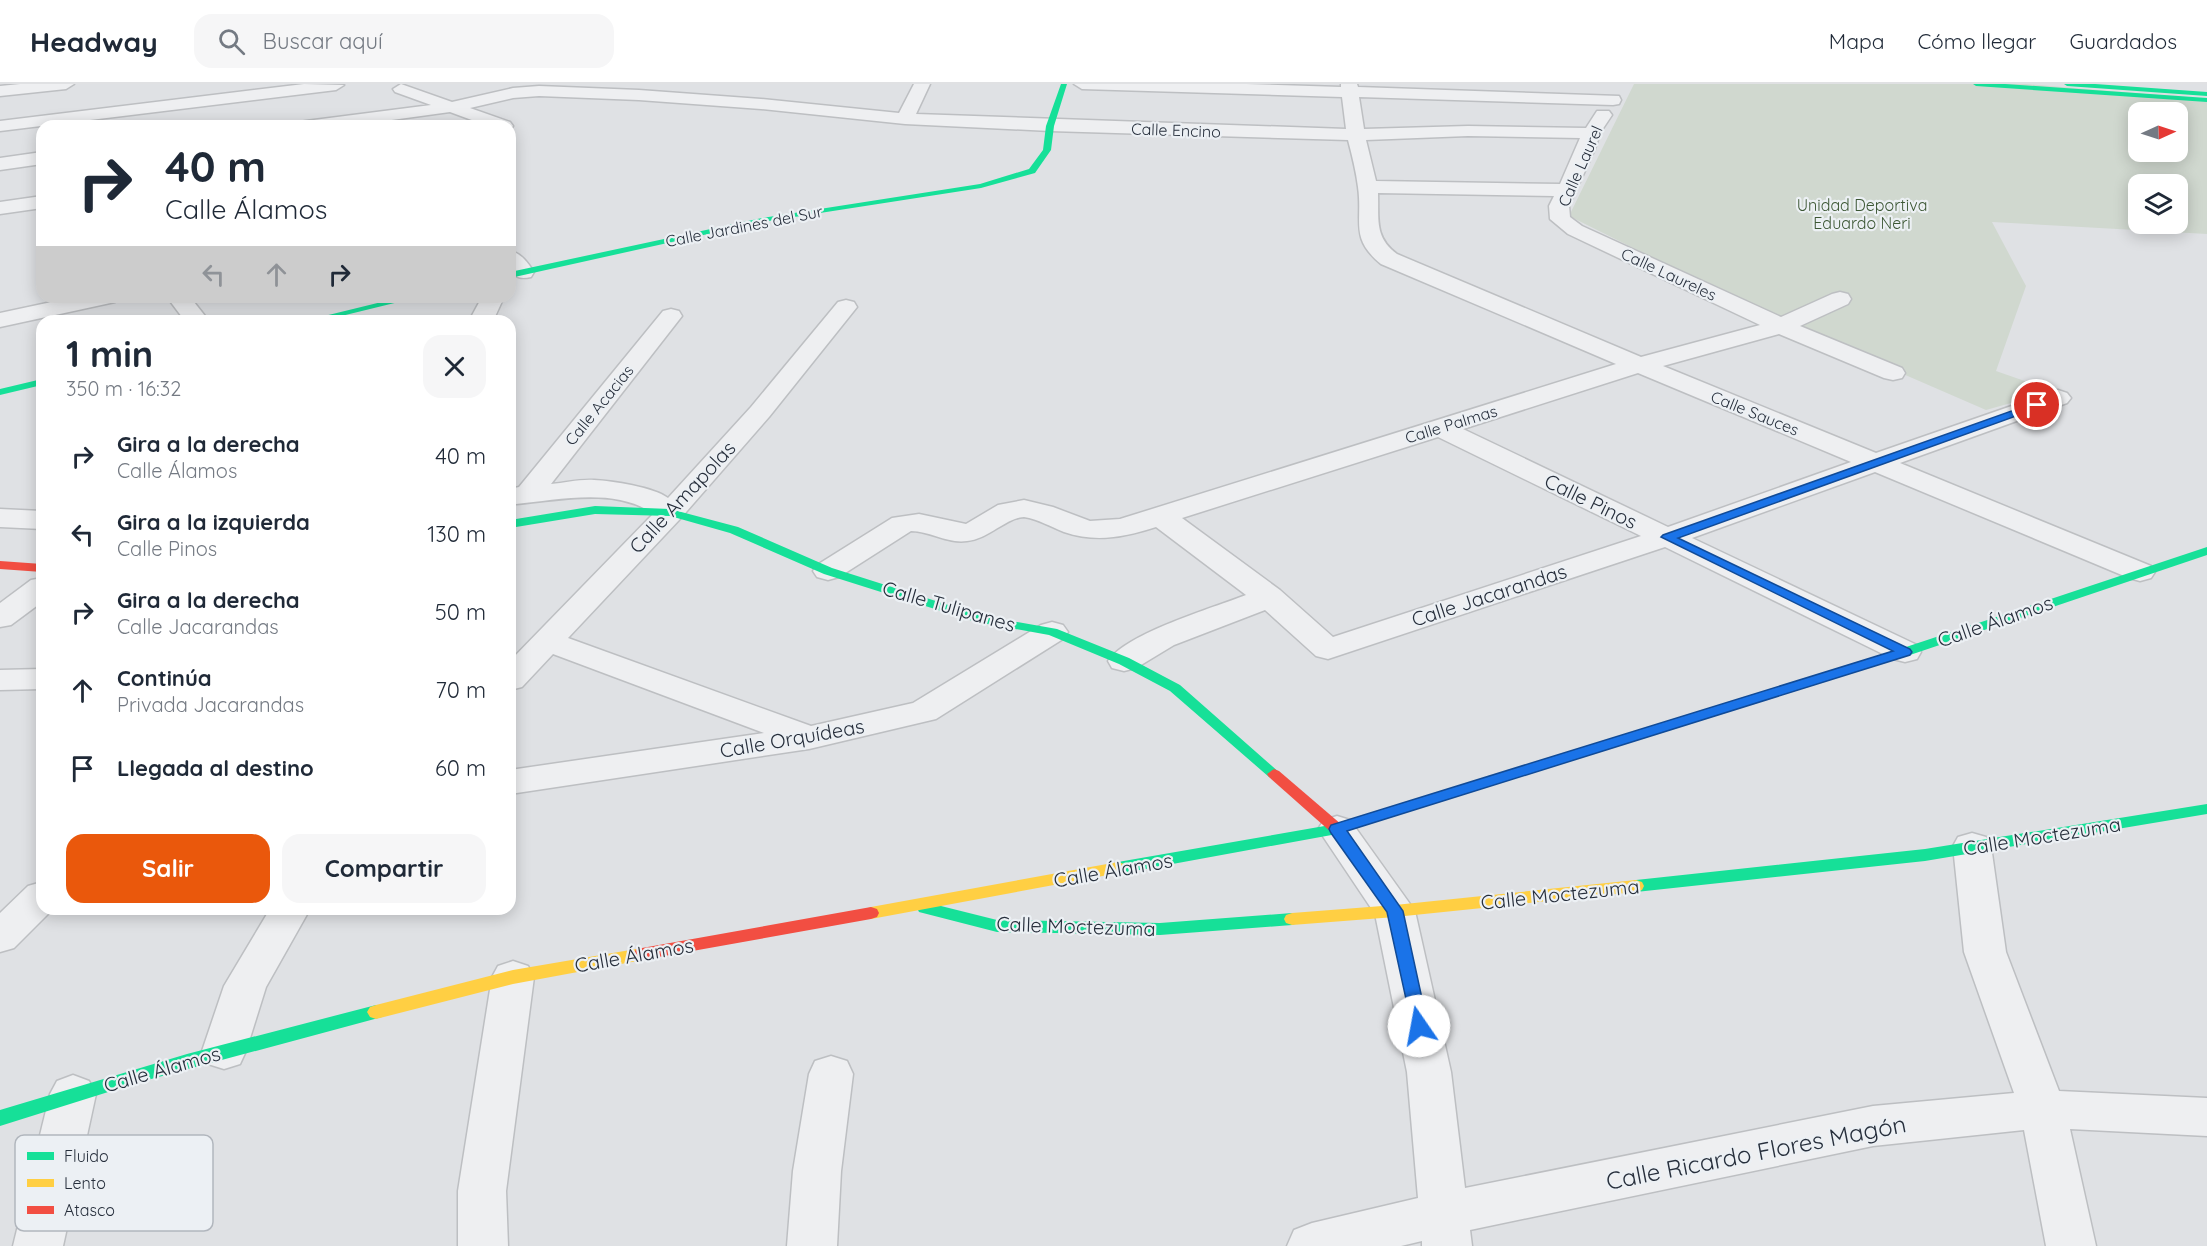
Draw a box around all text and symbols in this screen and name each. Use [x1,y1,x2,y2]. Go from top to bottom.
search box [194,14,614,68]
text: Headway [30,24,158,59]
icon: search [215,25,248,58]
text: Buscar aquí [263,27,383,55]
text: Mapa [1829,28,1884,54]
text: Cómo llegar [1917,28,2036,54]
text: Guardados [2069,28,2177,54]
north arrow [2128,102,2188,162]
map controls [2128,102,2188,234]
street label: Calle Encino [1131,118,1221,142]
street label: Calle Laurel [1553,122,1607,210]
text: 40 m [165,140,266,193]
icon: right [66,144,144,222]
button: layers [2128,174,2188,234]
text: Calle Álamos [165,192,327,226]
park label: Unidad Deportiva Eduardo Neri [1797,195,1927,233]
street label: Calle Jardines del Sur [664,201,824,251]
street label: Calle Laureles [1618,243,1720,305]
icon: left [197,258,230,291]
icon: ahead [260,258,293,291]
icon: right [323,258,356,291]
text: 1 min [66,331,153,376]
button: close [423,335,486,398]
street label: Calle Acacias [560,361,638,449]
text: 350 m · 16:32 [66,376,181,401]
pin [2011,379,2062,430]
street label: Calle Sauces [1708,386,1802,440]
icon: arrive [2020,388,2053,421]
street label: Calle Palmas [1402,400,1500,448]
text: Gira a la derecha [117,430,300,458]
street label: Calle Amapolas [624,436,740,558]
icon: right [66,440,99,473]
text: 40 m [435,442,486,470]
text: Calle Álamos [117,458,237,483]
street label: Calle Pinos [1541,468,1641,534]
text: Gira a la izquierda [117,508,310,536]
icon: left [66,518,99,551]
text: 130 m [427,520,486,548]
text: Calle Pinos [117,536,217,561]
street label: Calle Jacarandas [1408,558,1570,632]
street label: Calle Tulipanes [880,575,1018,637]
text: Gira a la derecha [117,586,300,614]
street label: Calle Álamos [1934,590,2056,652]
icon: right [66,596,99,629]
text: 50 m [435,598,486,626]
text: Calle Jacarandas [117,614,279,639]
text: Continúa [117,664,212,692]
icon: ahead [66,674,99,707]
text: 70 m [436,676,486,704]
text: Privada Jacarandas [117,692,304,717]
street label: Calle Orquídeas [718,713,866,763]
icon: arrive [66,752,99,785]
text: Llegada al destino [117,754,314,782]
text: 60 m [435,754,486,782]
street label: Calle Moctezuma [1961,811,2123,861]
button: Salir [66,834,270,903]
button: Compartir [282,834,486,903]
street label: Calle Álamos [1052,847,1174,893]
street label: Calle Moctezuma [1480,873,1640,915]
street label: Calle Moctezuma [996,911,1156,941]
street label: Calle Álamos [573,932,695,978]
position arrow [1387,994,1451,1058]
street label: Calle Álamos [101,1040,223,1098]
street label: Calle Ricardo Flores Magón [1604,1108,1908,1196]
legend [15,1135,213,1231]
text: Fluido [64,1146,109,1166]
text: Lento [64,1173,106,1193]
text: Atasco [64,1200,115,1220]

